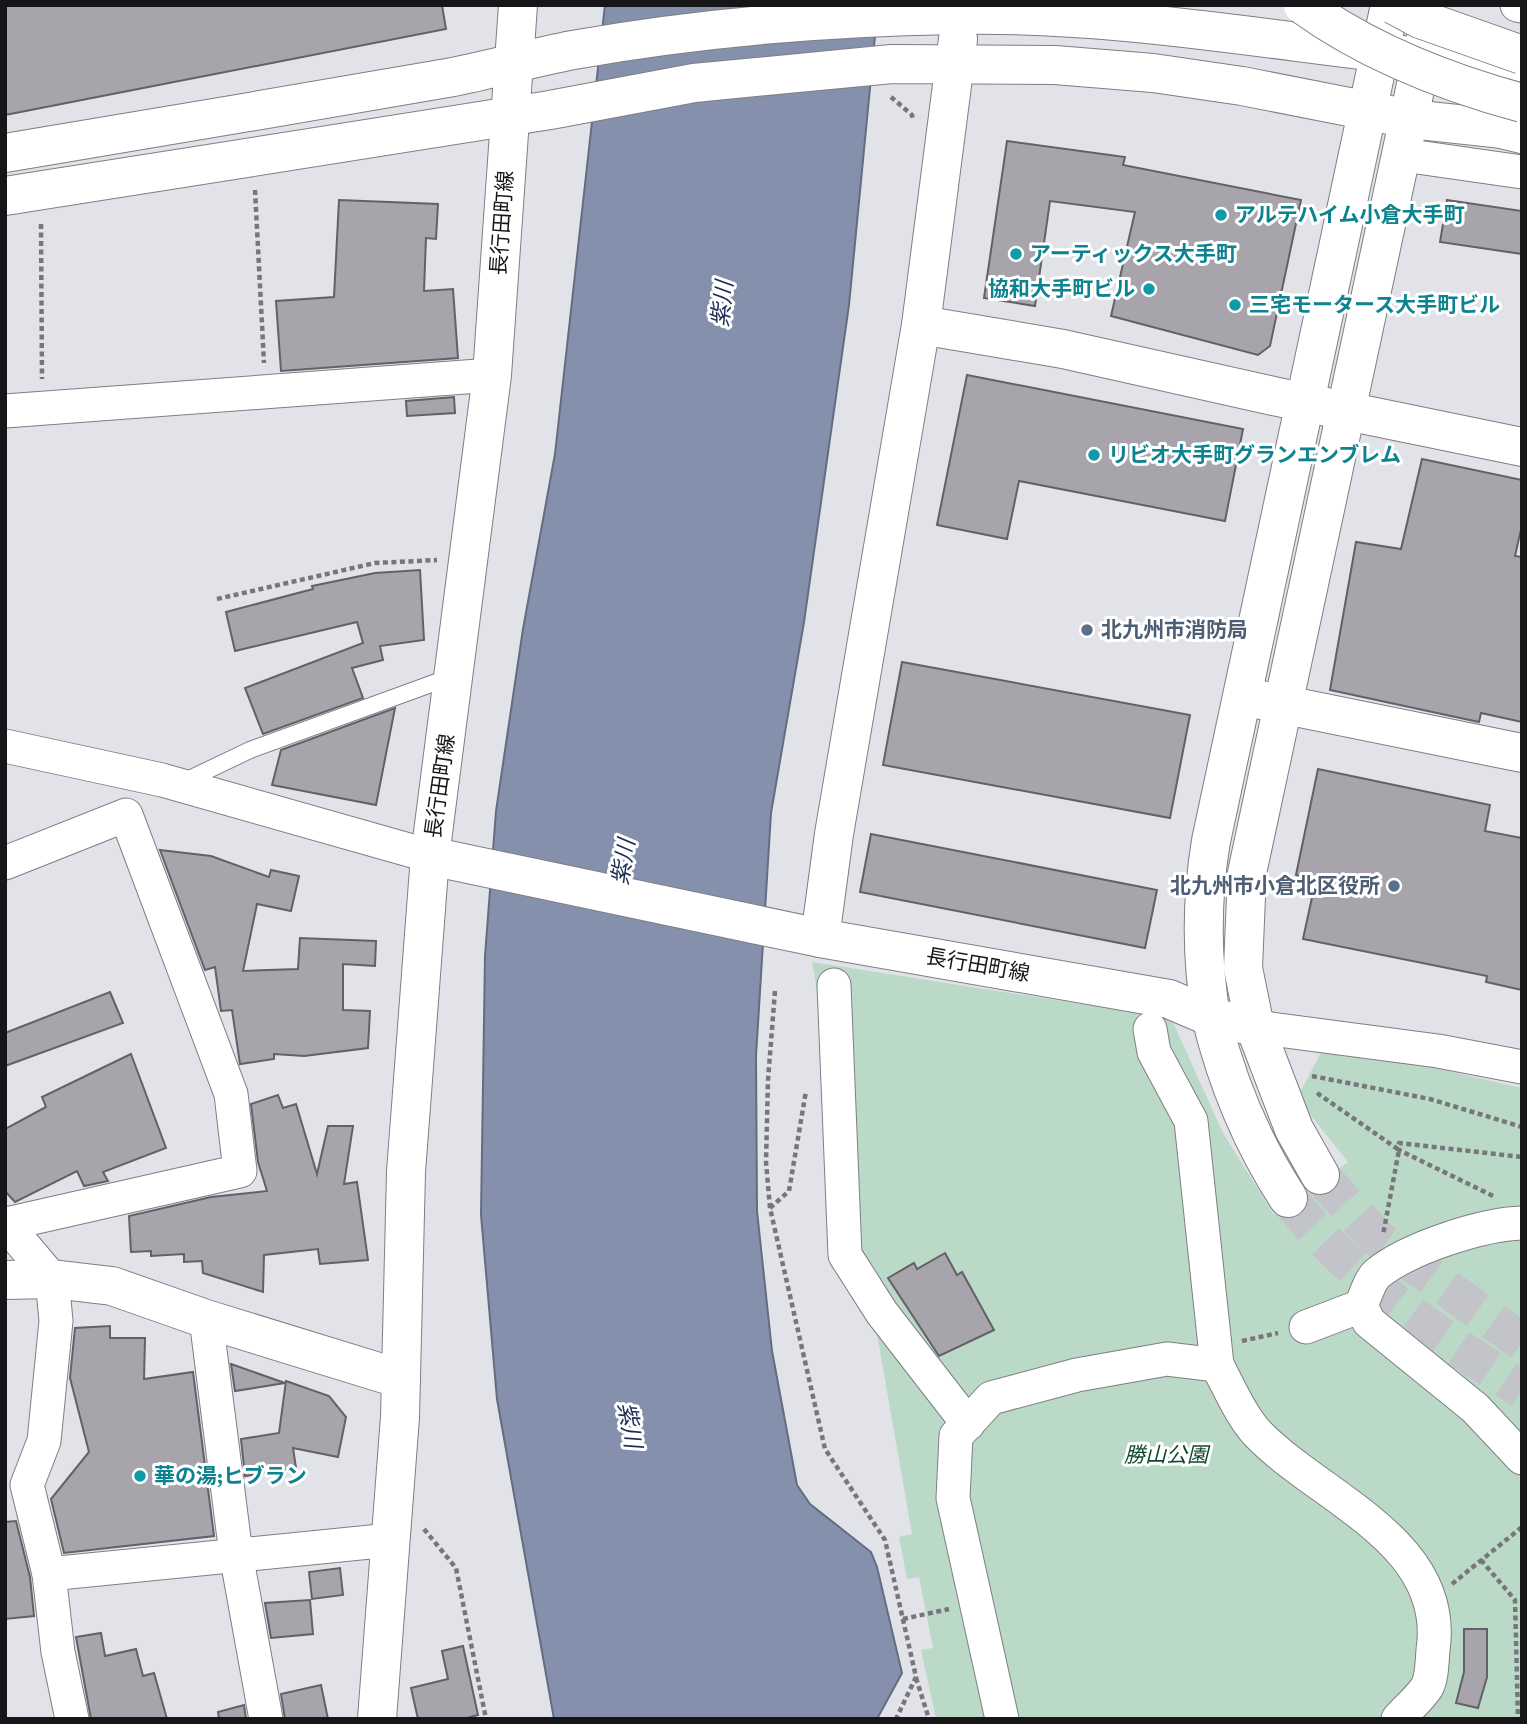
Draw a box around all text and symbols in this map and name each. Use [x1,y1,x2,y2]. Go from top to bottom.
street label: 長行田町線 [486,170,518,276]
place label: アルテハイム小倉大手町 [1235,203,1465,227]
marker: アルテハイム小倉大手町 [1213,207,1229,223]
place label: アーティックス大手町 [1030,242,1237,266]
marker: アーティックス大手町 [1008,246,1024,262]
water label: 紫川 [707,277,738,328]
place label: 協和大手町ビル [988,277,1135,301]
marker: 協和大手町ビル [1141,281,1157,297]
place label: 三宅モータース大手町ビル [1249,293,1500,317]
marker: 三宅モータース大手町ビル [1227,297,1243,313]
place label: リビオ大手町グランエンブレム [1108,443,1401,467]
marker: リビオ大手町グランエンブレム [1086,447,1102,463]
place label: 北九州市消防局 [1101,618,1248,642]
marker: 北九州市消防局 [1079,622,1095,638]
street label: 長行田町線 [421,732,459,840]
water label: 紫川 [607,834,640,887]
place label: 北九州市小倉北区役所 [1170,874,1380,898]
marker: 北九州市小倉北区役所 [1386,878,1402,894]
street label: 長行田町線 [924,944,1032,986]
water label: 紫川 [613,1400,647,1453]
park label: 勝山公園 [1124,1443,1211,1467]
place label: 華の湯;ヒブラン [154,1464,307,1488]
marker: 華の湯;ヒブラン [132,1468,148,1484]

